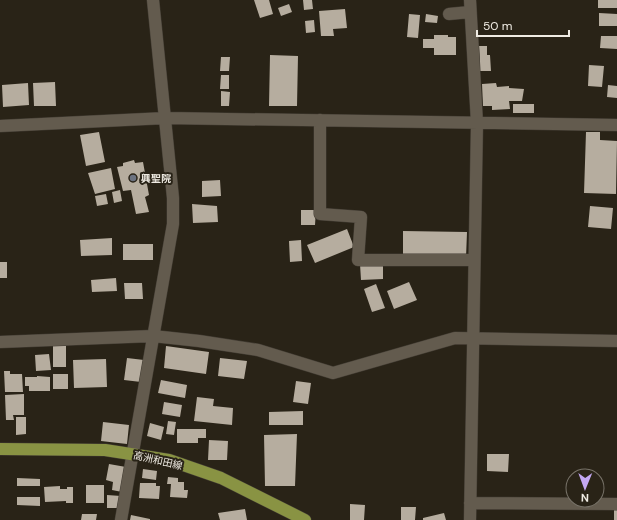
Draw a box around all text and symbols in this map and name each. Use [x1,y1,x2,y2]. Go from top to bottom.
scale bar [477,12,569,38]
text: 50 m [483,18,512,34]
place label: 興聖院 [141,172,171,185]
marker: 興聖院 [128,173,138,183]
street label: 高洲和田線 [132,449,184,472]
north arrow [565,468,605,508]
text: N [581,491,589,505]

